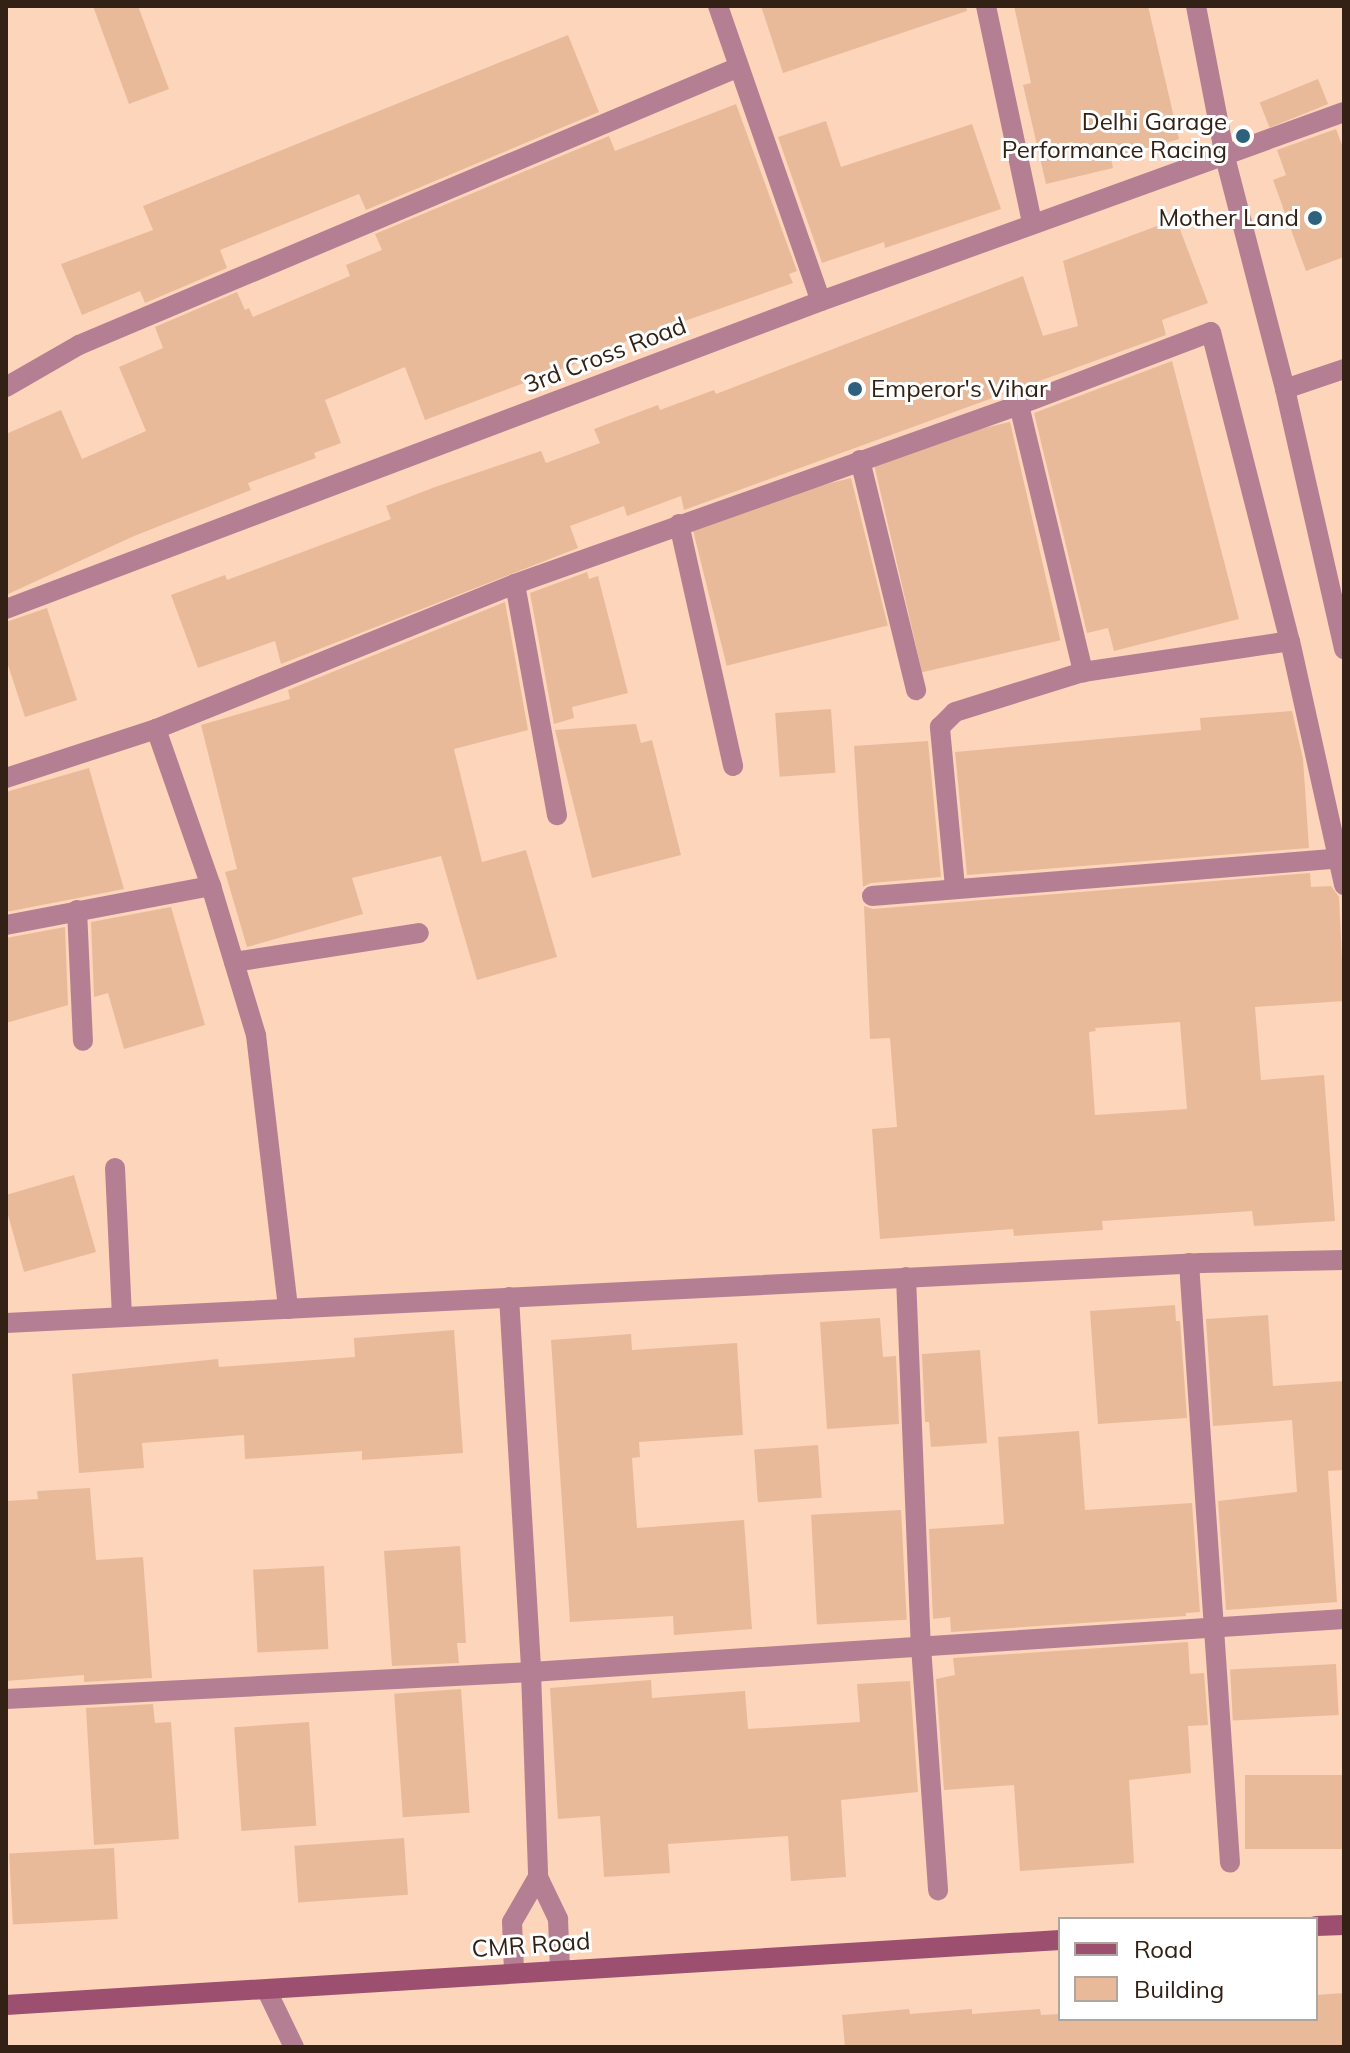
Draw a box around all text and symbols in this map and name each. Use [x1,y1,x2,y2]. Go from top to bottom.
place label: Delhi Garage Performance Racing [1002,108,1227,164]
marker: Delhi Garage Performance Racing [1234,127,1252,145]
place label: Mother Land [1158,204,1299,232]
marker: Mother Land [1306,209,1324,227]
street label: 3rd Cross Road [520,311,690,399]
place label: Emperor's Vihar [871,375,1048,403]
marker: Emperor's Vihar [846,380,864,398]
legend [1058,1917,1318,2021]
street label: CMR Road [471,1926,591,1964]
text: Road [1134,1934,1193,1964]
text: Building [1134,1974,1224,2004]

